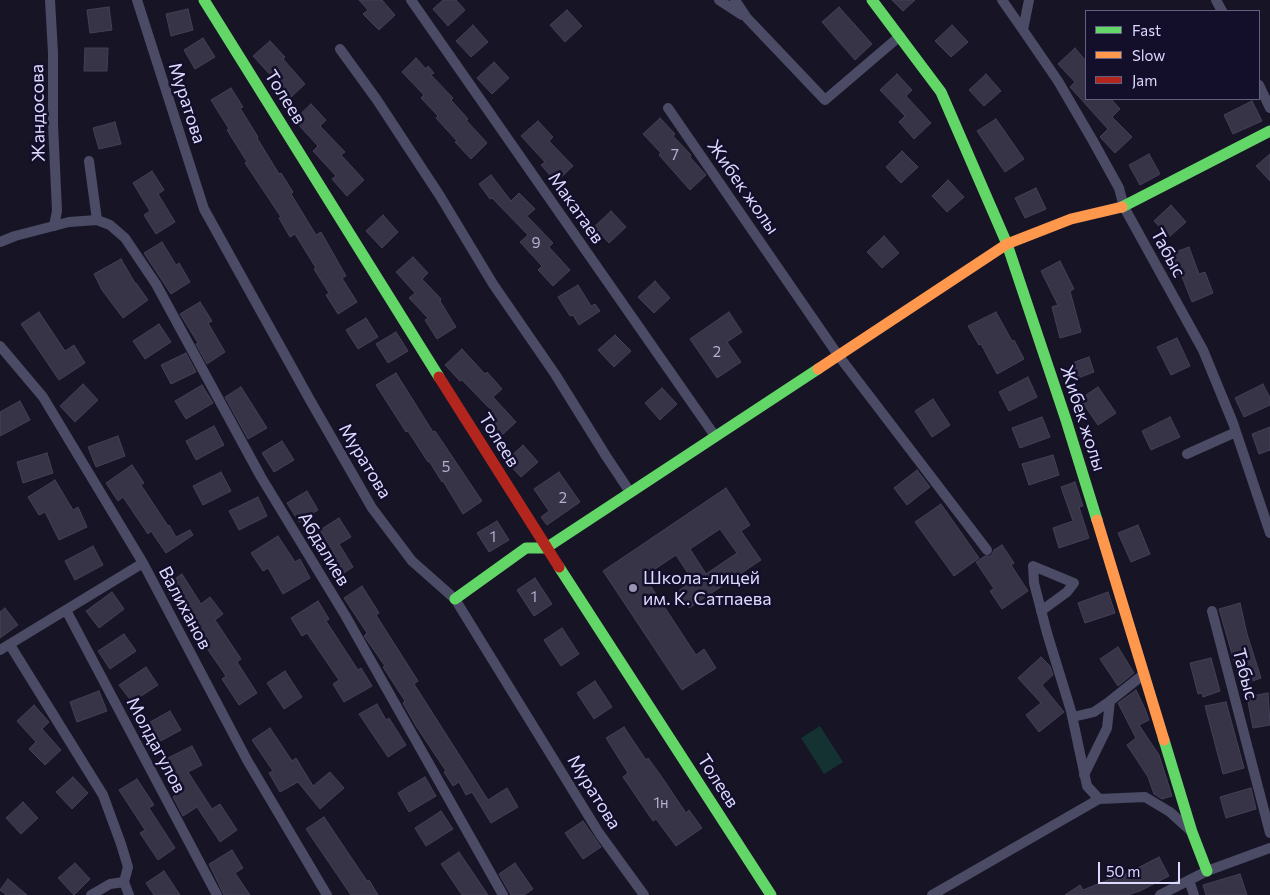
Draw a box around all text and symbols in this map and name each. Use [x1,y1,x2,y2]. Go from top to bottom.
legend [1085,10,1260,100]
text: Fast [1132,21,1161,39]
text: Slow [1132,46,1165,64]
street label: Муратова [164,60,210,146]
street label: Жандосова [26,64,50,162]
street label: Толеев [260,66,310,128]
text: Jam [1132,71,1157,89]
street label: Жибек жолы [703,136,783,238]
house number: 7 [671,146,679,164]
street label: Макатаев [544,168,608,248]
street label: Табыс [1146,225,1190,281]
house number: 9 [531,234,541,252]
house number: 2 [713,343,721,361]
street label: Жибек жолы [1056,362,1110,474]
street label: Толеев [474,409,524,471]
street label: Муратова [334,420,396,502]
house number: 5 [442,458,450,476]
house number: 2 [559,489,567,507]
street label: Абдалиев [294,508,354,590]
house number: 1 [490,528,496,546]
street label: Валиханов [154,563,216,653]
place label: Школа-лицей им. К. Сатпаева [643,567,772,610]
marker: Школа-лицей им. К. Сатпаева [627,582,639,594]
house number: 1 [531,588,537,606]
street label: Табыс [1228,646,1262,702]
street label: Молдагулов [122,693,190,797]
street label: Толеев [693,750,743,812]
street label: Муратова [563,751,625,833]
house number: 1н [654,794,668,812]
scale bar [1100,852,1182,884]
text: 50 m [1106,862,1140,880]

